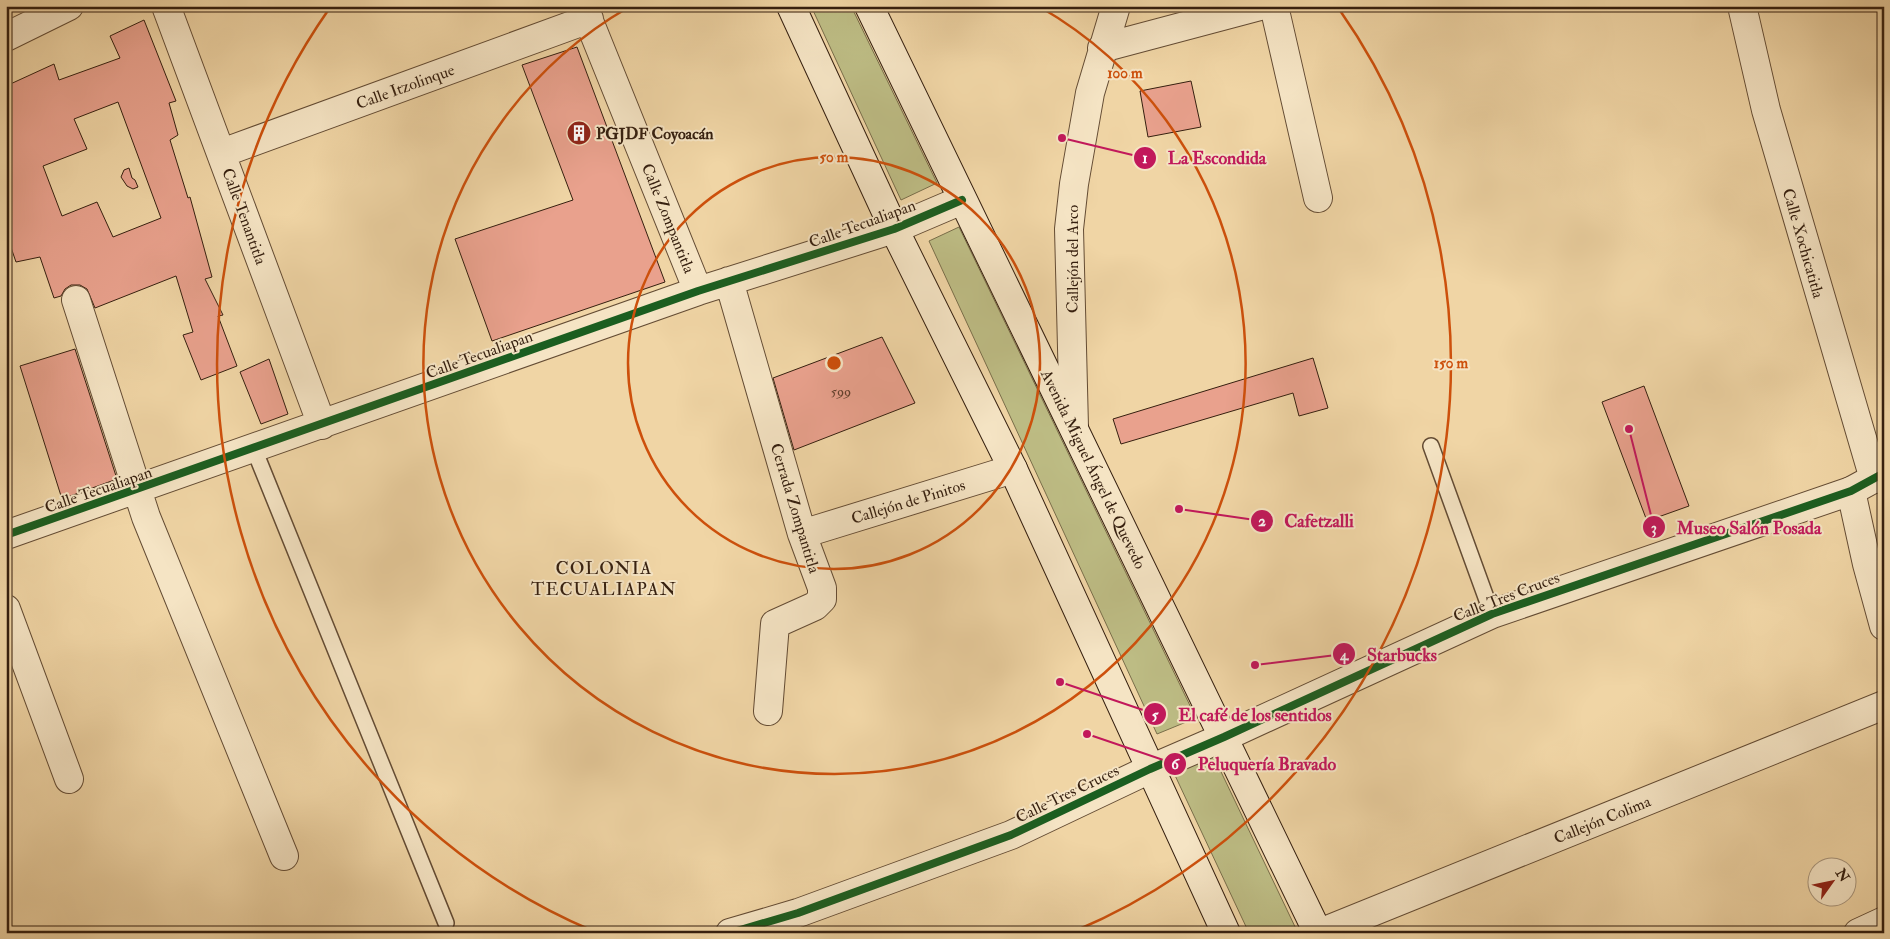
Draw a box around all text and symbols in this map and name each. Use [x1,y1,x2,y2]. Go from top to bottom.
street label: Calle Itzolinque [353,60,457,114]
text: 100 m [1107,64,1143,83]
building icon: PGJDF Coyoacán [566,120,592,146]
place label: PGJDF Coyoacán [596,124,714,145]
callout: La Escondida [1133,141,1276,174]
text: La Escondida [1168,147,1267,170]
text: 50 m [820,148,849,167]
text: 1 [1142,149,1148,168]
street label: Calle Zompantitla [636,161,699,277]
street label: Calle Tenantitla [217,165,271,268]
street label: Calle Xochicatitla [1778,186,1828,301]
street label: Calle Tecualiapan [806,195,919,253]
street label: Callejón del Arco [1063,205,1083,313]
street label: Calle Tecualiapan [423,326,536,384]
centre of rings [825,354,843,372]
text: 150 m [1434,354,1468,373]
street label: Avenida Miguel Ángel de Quevedo [1036,365,1151,573]
house number: 599 [831,383,851,400]
street label: Cerrada Zompantitla [765,441,824,576]
street label: Calle Tecualiapan [42,462,155,519]
street label: Callejón de Pinitos [849,475,968,529]
callout: Cafetzalli [1249,504,1364,537]
text: Cafetzalli [1284,510,1354,533]
callout: Museo Salón Posada [1642,511,1832,544]
text: 2 [1258,512,1266,531]
text: Museo Salón Posada [1676,517,1822,540]
text: 3 [1651,519,1657,538]
district label: COLONIA TECUALIAPAN [531,557,677,601]
street label: Calle Tres Cruces [1450,567,1562,626]
callout: Starbucks [1332,638,1446,671]
text: Starbucks [1367,644,1437,667]
text: 4 [1339,646,1349,665]
callout: El café de los sentidos [1143,698,1341,731]
text: El café de los sentidos [1178,704,1332,727]
text: 5 [1152,706,1159,725]
callout: Peluquería Bravado [1163,747,1346,780]
text: Peluquería Bravado [1198,753,1337,776]
text: 6 [1171,755,1180,774]
street label: Calle Tres Cruces [1013,760,1122,828]
street label: Callejón Colima [1551,791,1654,848]
north arrow [1808,856,1858,906]
text: N [1831,864,1853,885]

